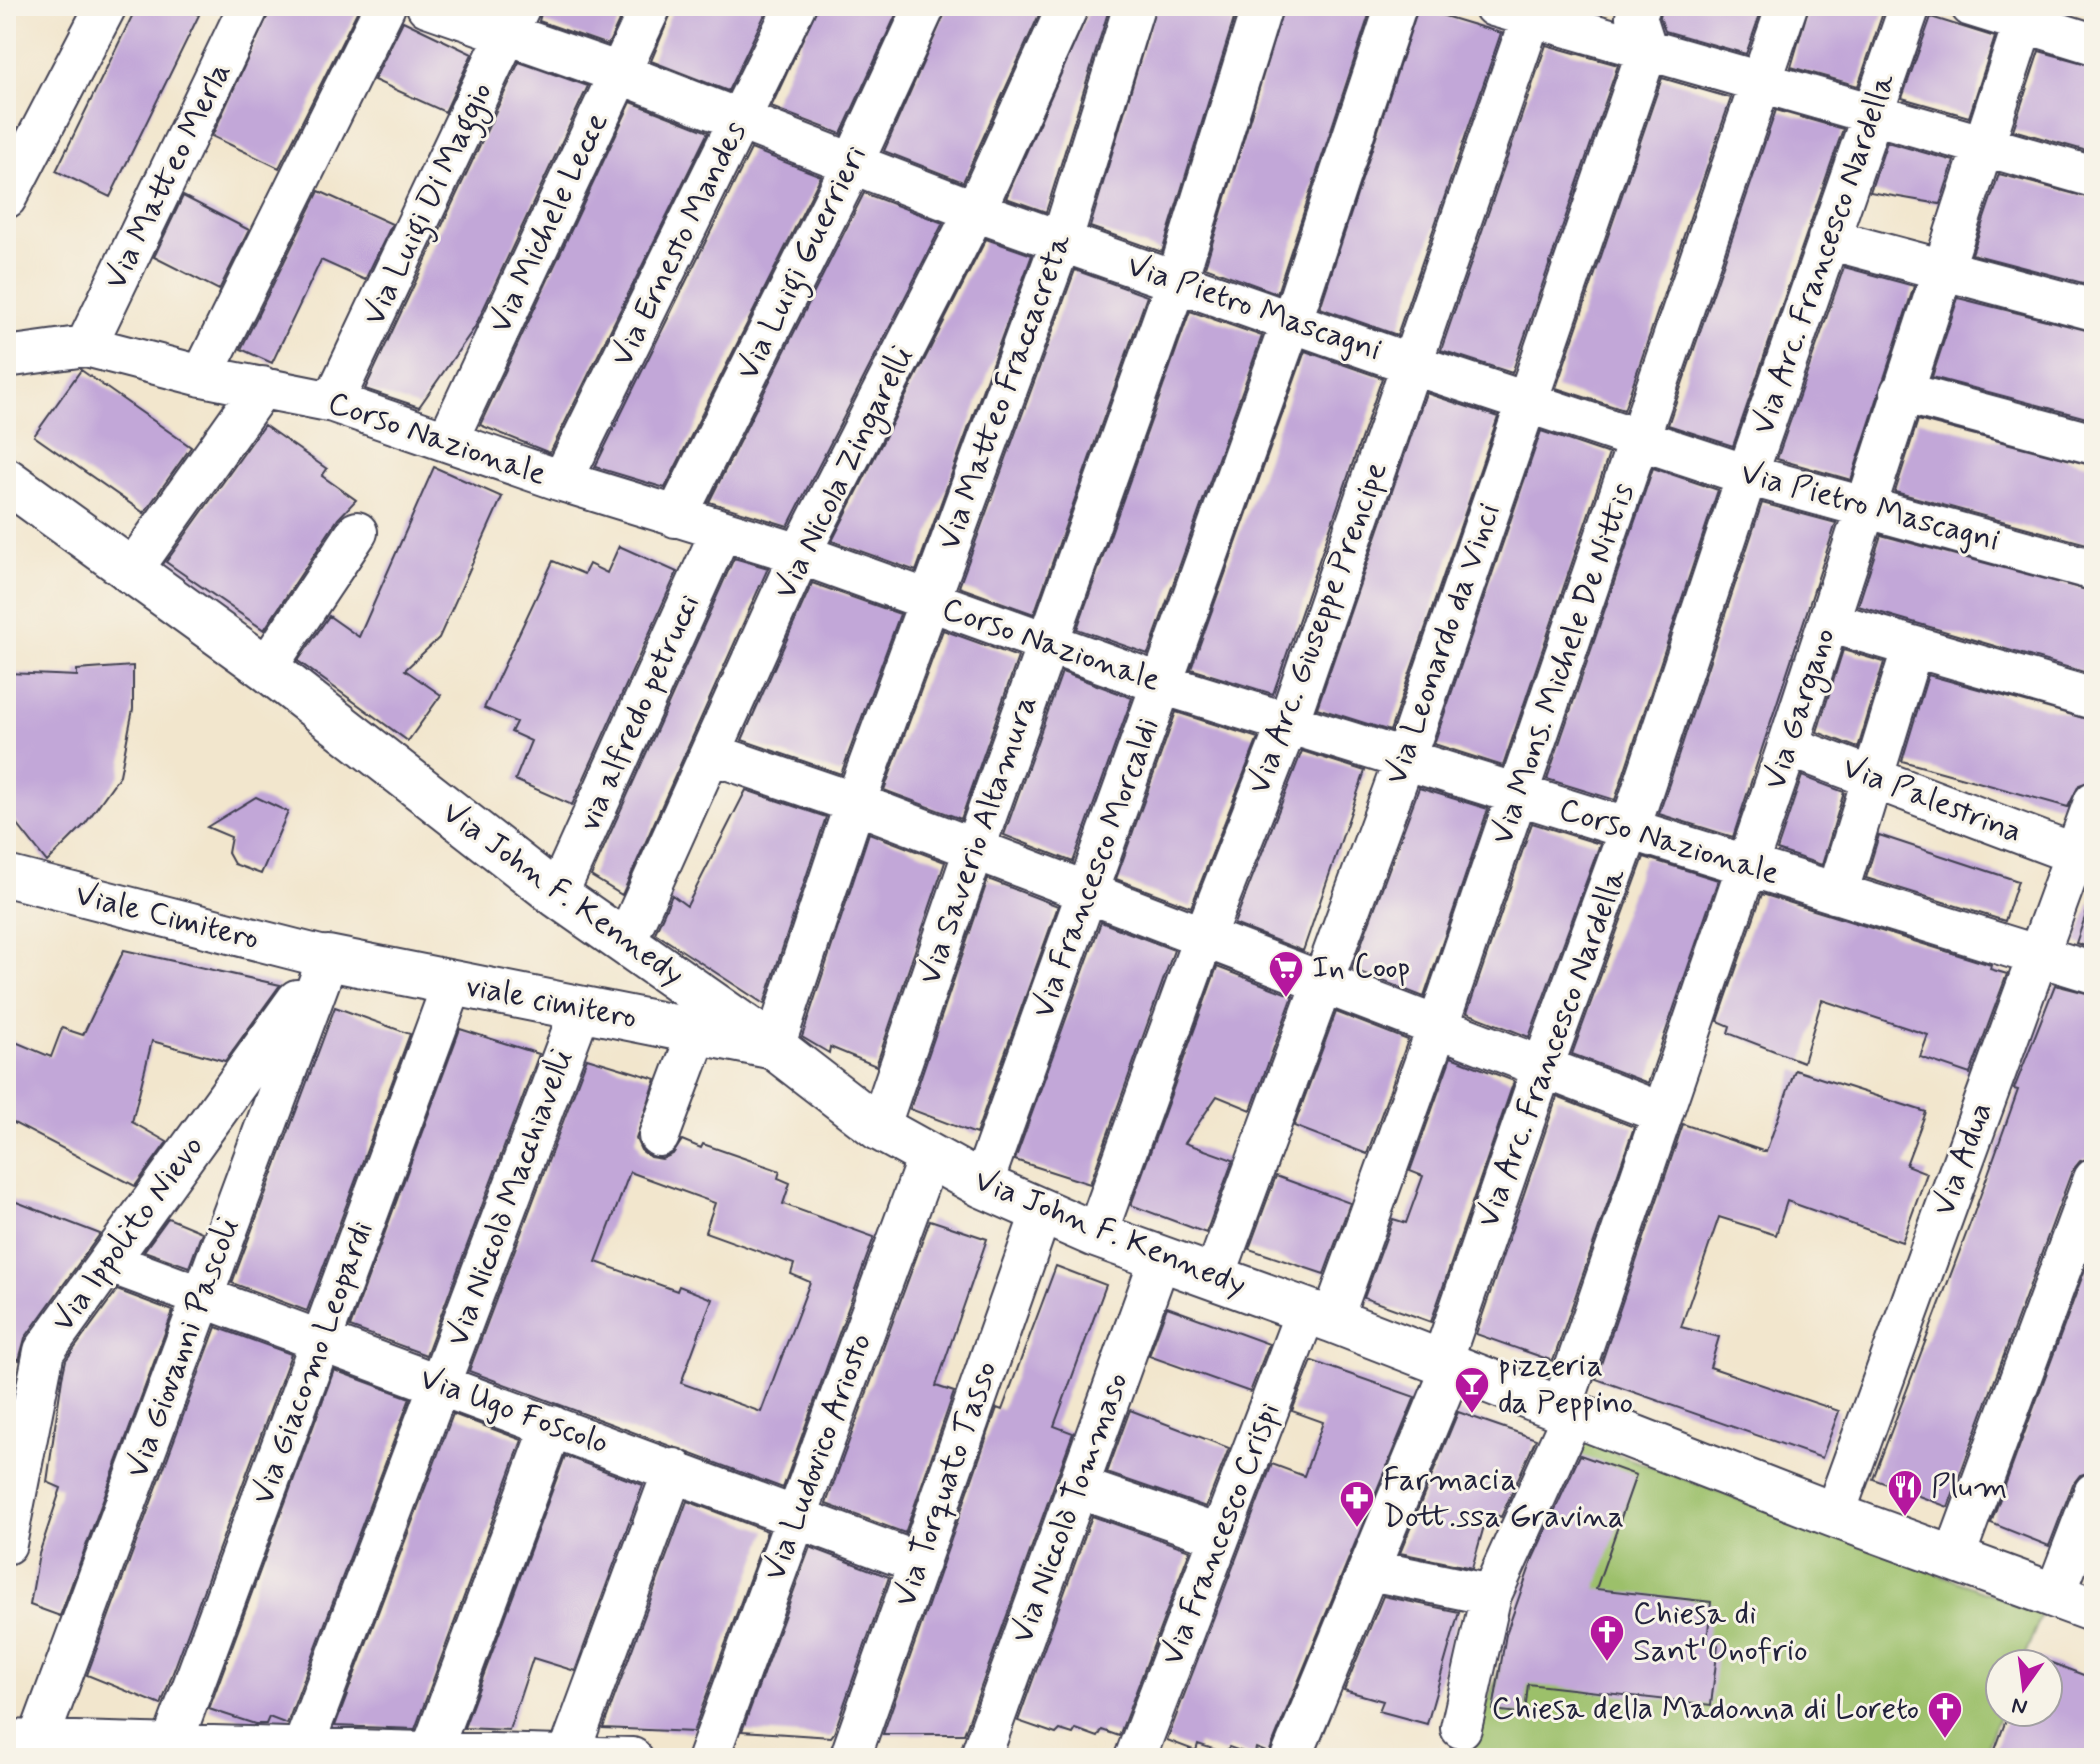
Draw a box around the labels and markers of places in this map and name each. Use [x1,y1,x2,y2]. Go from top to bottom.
place label: In Coop [1312,947,1410,989]
supermarket icon: In Coop [1267,949,1305,999]
place label: pizzeria da Peppino [1498,1345,1633,1424]
bar icon: pizzeria da Peppino [1453,1365,1491,1415]
place label: Farmacia Dott.ssa Gravina [1383,1459,1624,1538]
place label: Plum [1931,1466,2007,1508]
restaurant icon: Plum [1886,1468,1924,1518]
pharmacy icon: Farmacia Dott.ssa Gravina [1338,1479,1376,1529]
place label: Chiesa di Sant'Onofrio [1633,1593,1808,1672]
church icon: Chiesa di Sant'Onofrio [1588,1613,1626,1663]
place label: Chiesa della Madonna di Loreto [1491,1688,1919,1730]
church icon: Chiesa della Madonna di Loreto [1926,1690,1964,1740]

